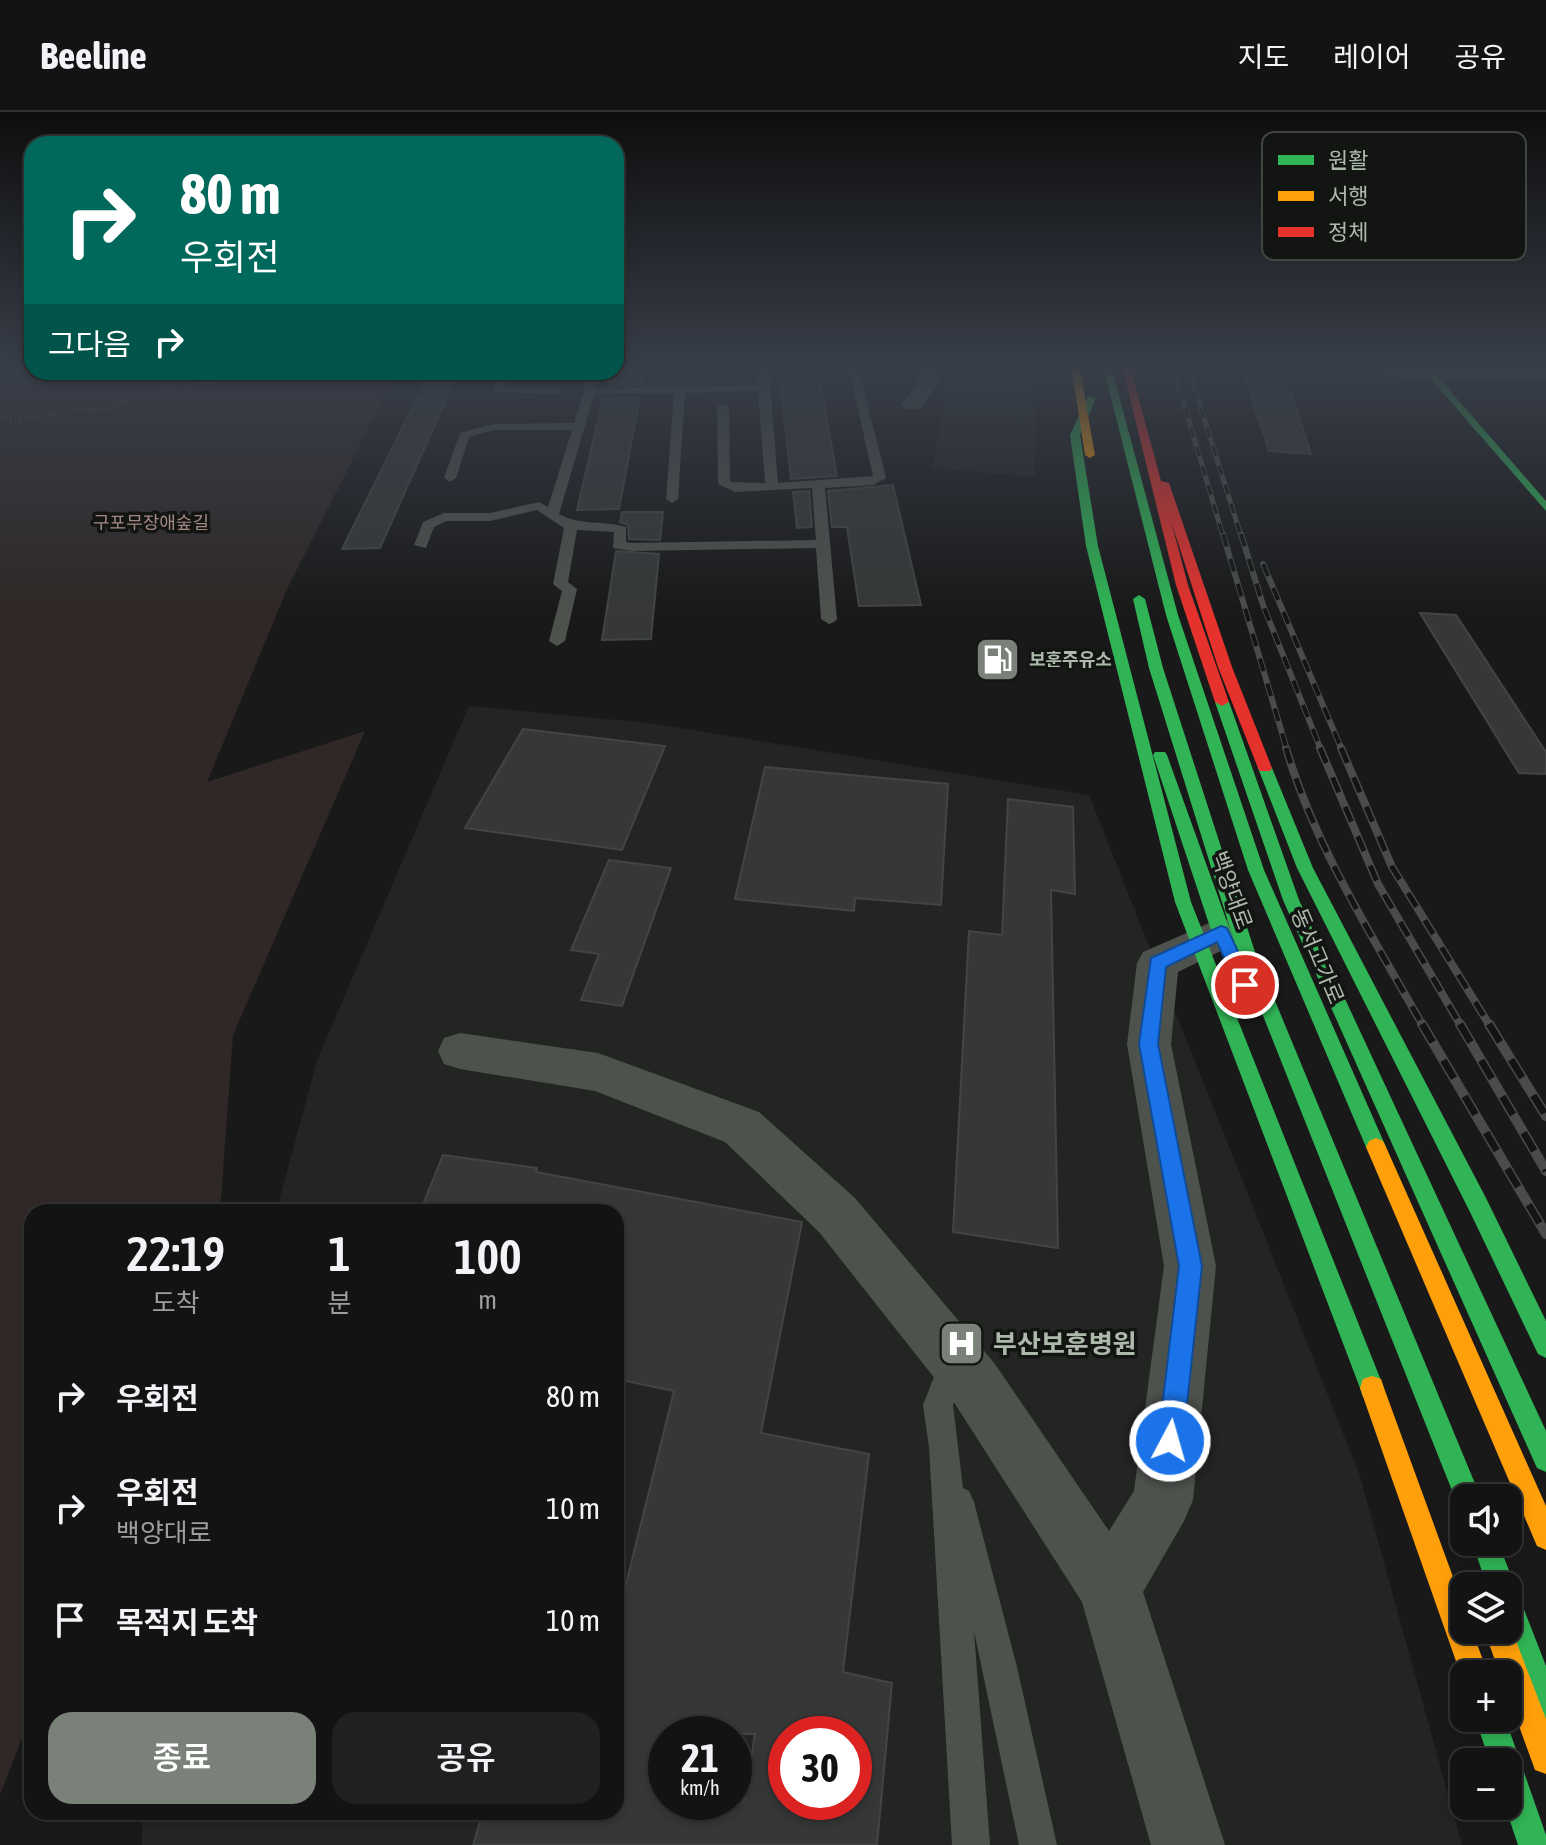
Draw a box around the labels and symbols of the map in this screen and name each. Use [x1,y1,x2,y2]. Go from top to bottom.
legend [1262,132,1526,260]
text: 원활 [1328,147,1368,173]
text: 서행 [1328,183,1368,209]
text: 정체 [1328,219,1368,245]
park label: 구포무장애숲길 [93,512,209,533]
fuel station icon: 보훈주유소 [974,636,1022,684]
place label: 보훈주유소 [1029,649,1112,670]
street label: 백양대로 [1206,848,1258,932]
street label: 동서고가로 [1286,904,1350,1008]
pin [1211,951,1279,1019]
hospital icon: 부산보훈병원 [938,1320,986,1368]
place label: 부산보훈병원 [993,1329,1137,1359]
position arrow [1128,1399,1212,1483]
speed limit sign: 30 [768,1716,872,1820]

